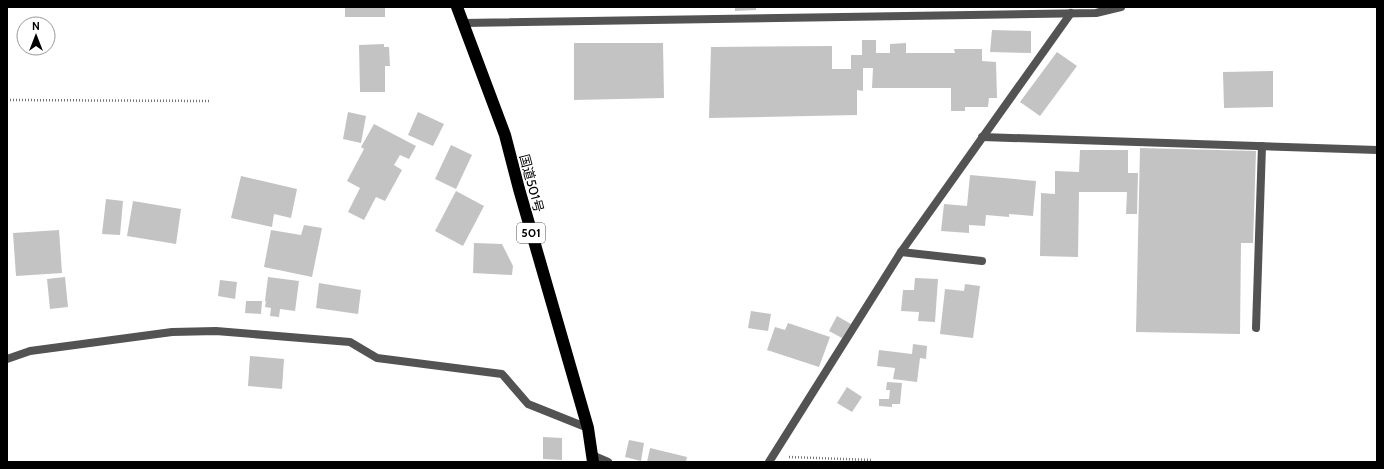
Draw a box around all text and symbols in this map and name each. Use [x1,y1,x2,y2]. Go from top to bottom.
north arrow [16,16,56,56]
text: N [32,19,40,33]
street label: 国道501号 [517,152,547,214]
road number: 501 [517,223,545,243]

